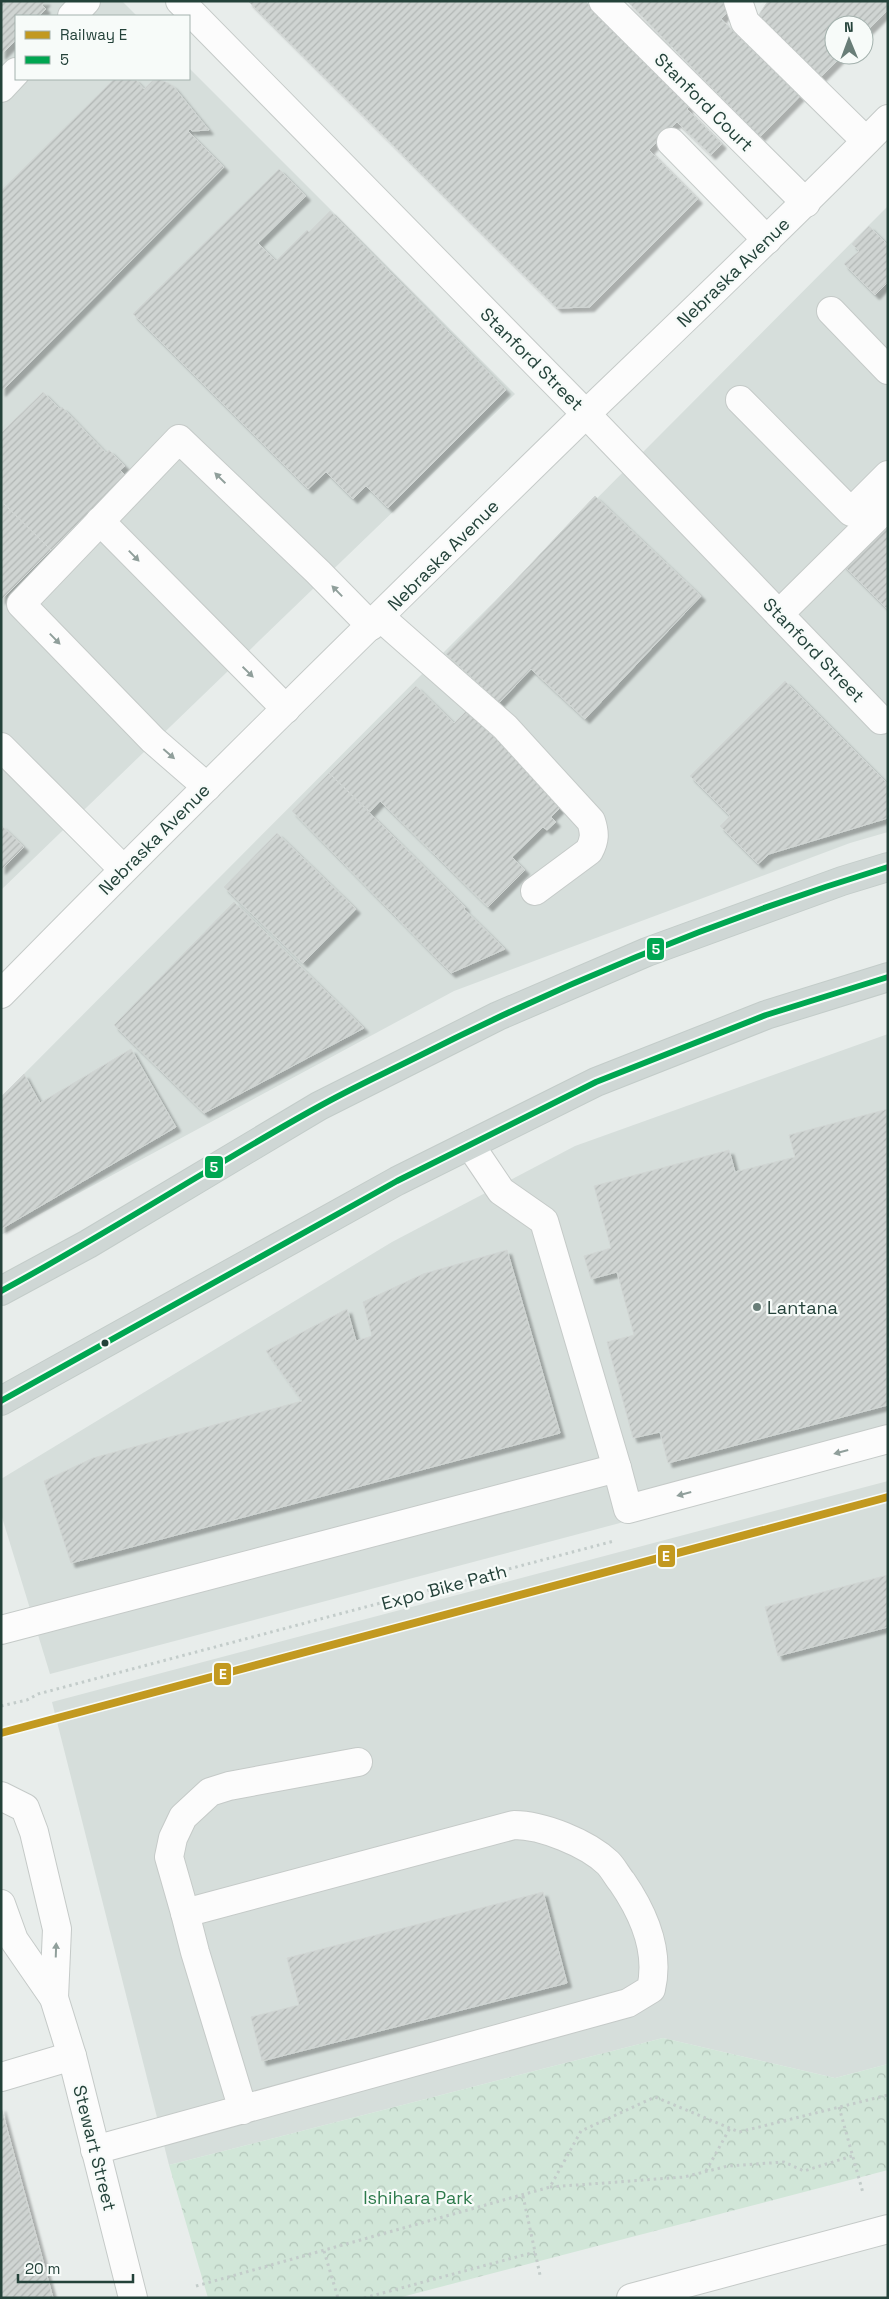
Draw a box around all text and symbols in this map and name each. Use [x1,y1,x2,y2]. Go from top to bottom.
legend [15,15,190,80]
north arrow [824,15,874,65]
text: N [844,18,854,36]
text: Railway E [60,25,127,44]
street label: Stanford Court [650,48,758,156]
text: 5 [60,50,69,69]
street label: Nebraska Avenue [672,212,794,332]
street label: Stanford Street [476,303,588,415]
one-way arrow [215,472,227,484]
street label: Nebraska Avenue [382,494,504,616]
one-way arrow [128,550,140,562]
one-way arrow [331,586,343,598]
street label: Stanford Street [758,593,870,707]
one-way arrow [49,632,61,644]
one-way arrow [241,666,253,678]
one-way arrow [163,748,175,760]
street label: Nebraska Avenue [93,778,215,900]
line badge: 5 [646,937,665,961]
text: 5 [652,940,660,958]
line badge: 5 [204,1155,224,1179]
text: 5 [210,1158,218,1176]
place label: Lantana [767,1296,838,1319]
marker: Lantana [751,1301,763,1313]
unlabelled marker [100,1338,110,1348]
one-way arrow [833,1448,848,1456]
one-way arrow [676,1491,691,1499]
line badge: E [657,1544,676,1568]
text: E [662,1547,670,1565]
street label: Expo Bike Path [379,1559,509,1615]
line badge: E [213,1662,232,1686]
text: E [219,1665,227,1683]
one-way arrow [53,1942,61,1958]
street label: Stewart Street [68,2083,122,2213]
park label: Ishihara Park [363,2186,473,2209]
scale bar [18,2252,132,2284]
text: 20 m [25,2259,60,2278]

